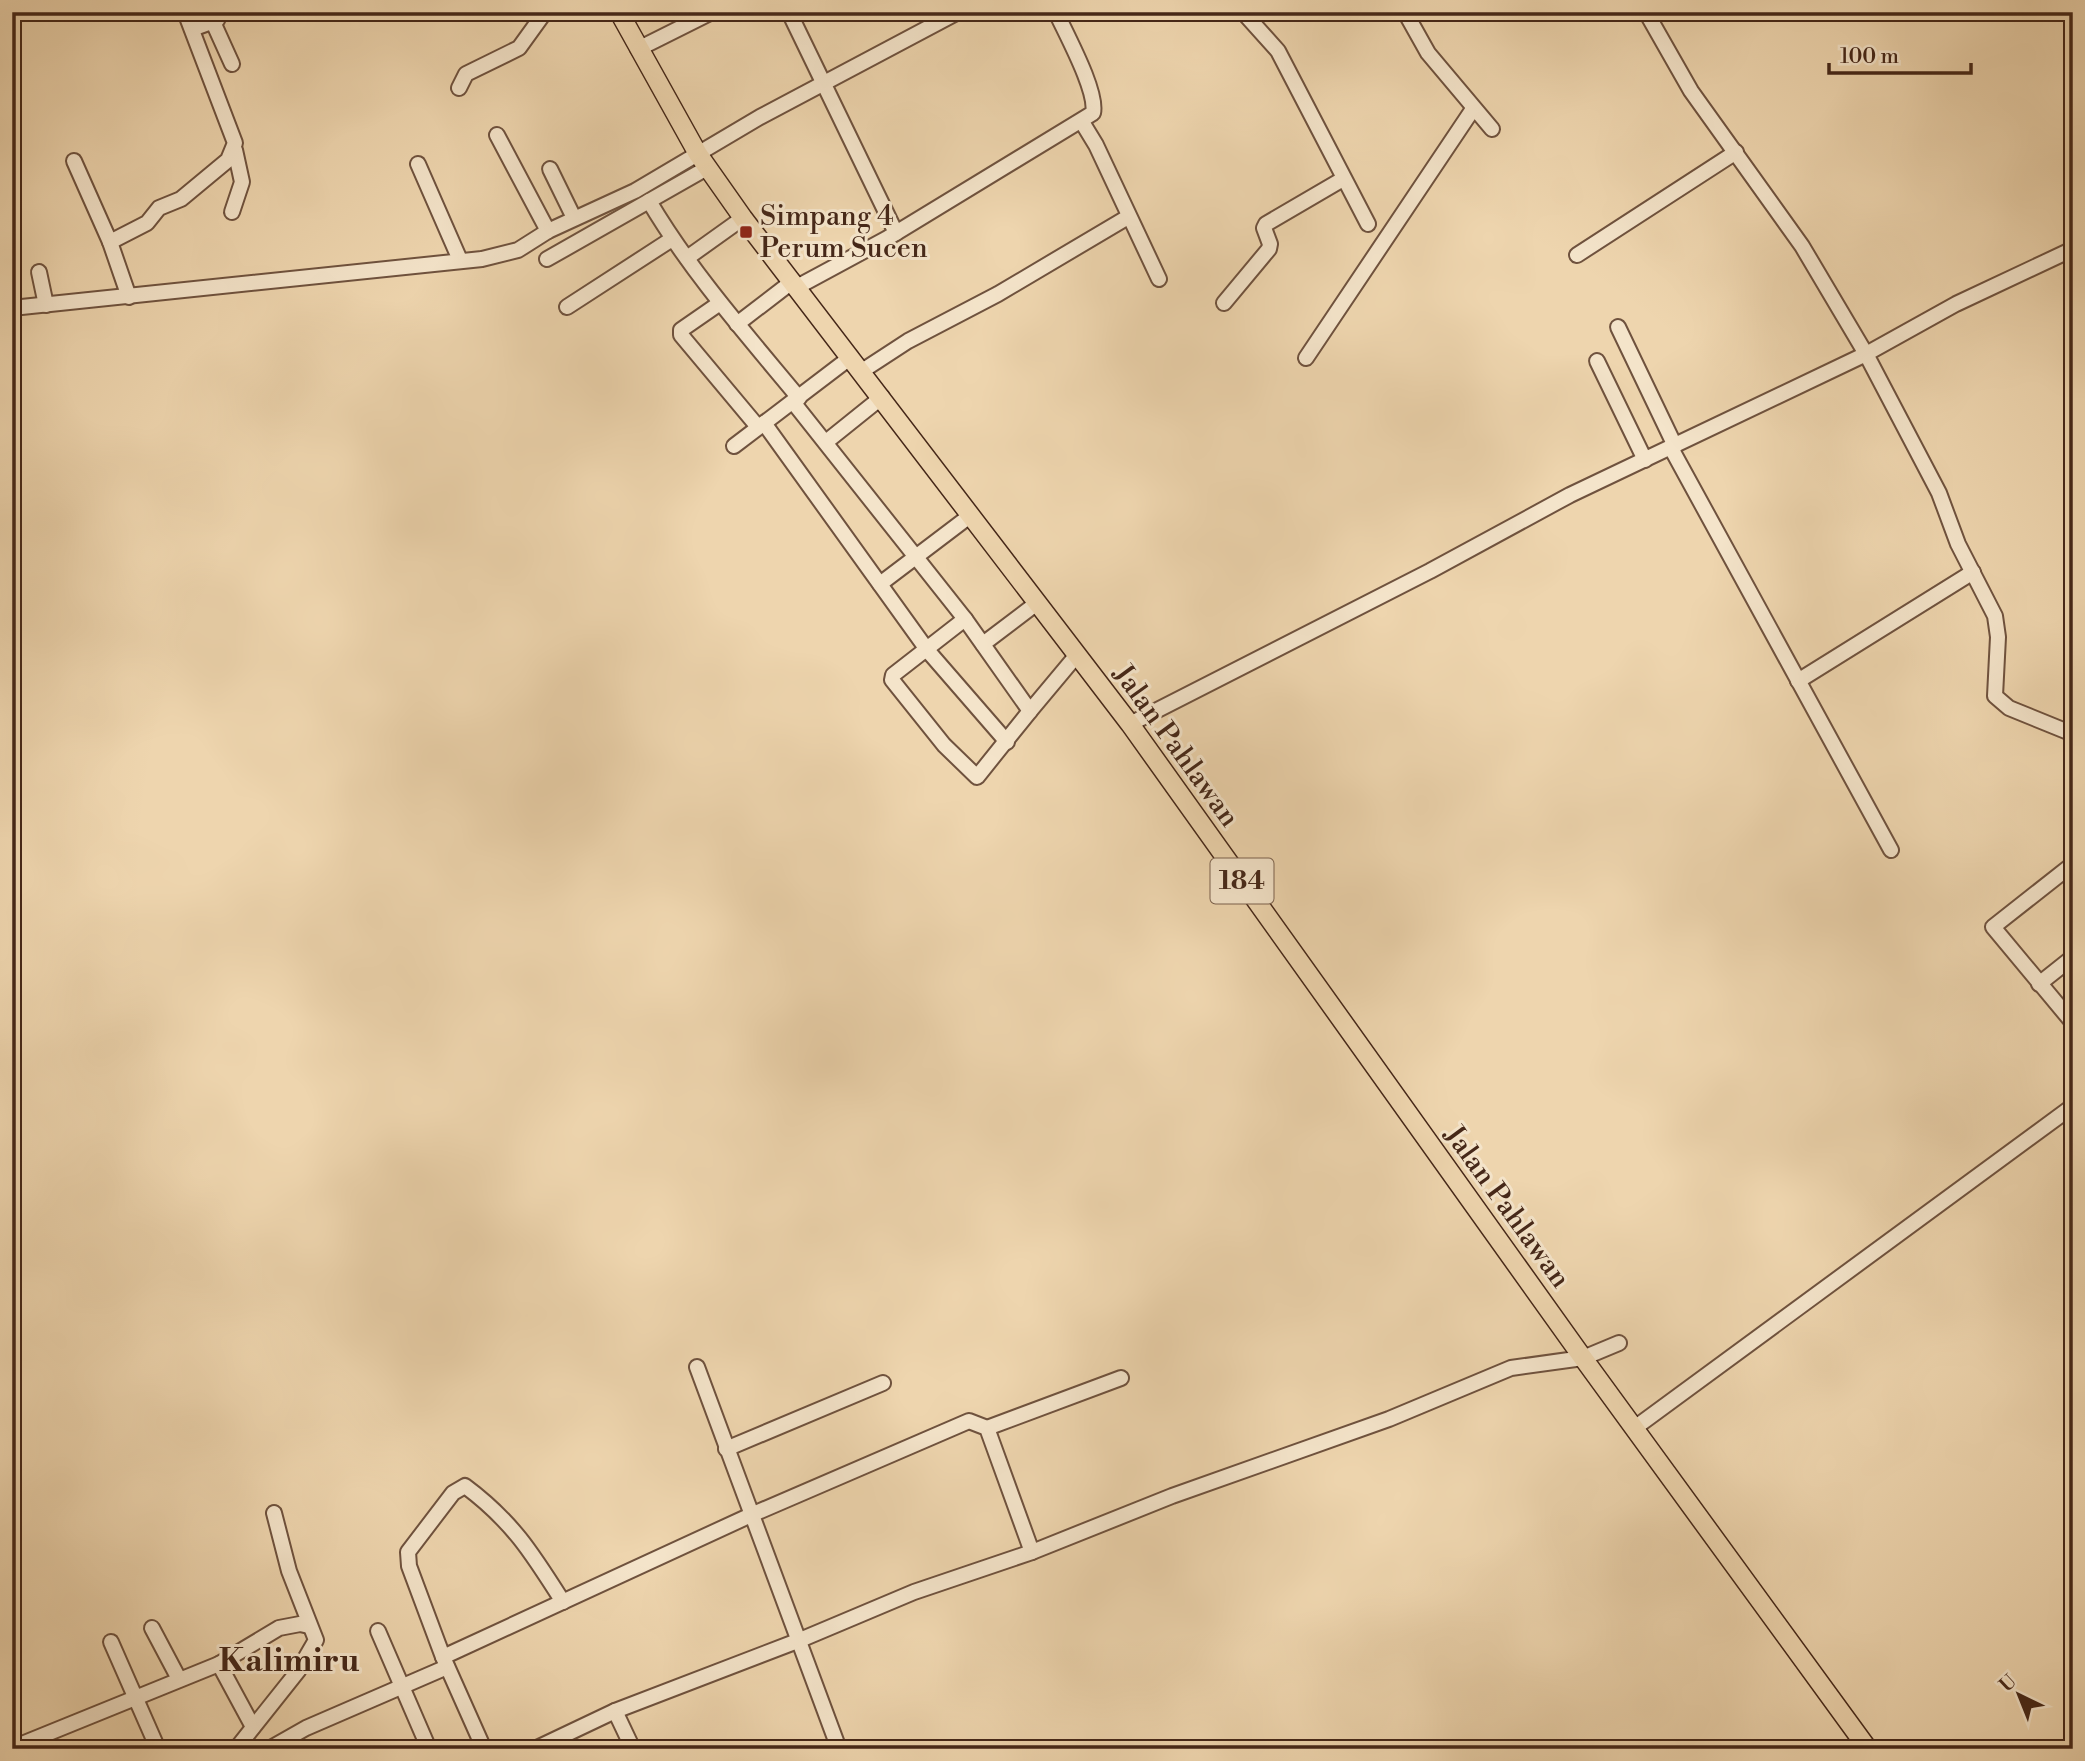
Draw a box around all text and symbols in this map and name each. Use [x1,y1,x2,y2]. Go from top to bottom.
scale bar [1829,32,1971,76]
text: 100 m [1840,44,1899,70]
place label: Simpang 4 Perum Sucen [760,199,928,266]
marker: Simpang 4 Perum Sucen [738,224,754,240]
street label: Jalan Pahlawan [1105,657,1247,834]
road number: 184 [1210,859,1274,904]
street label: Jalan Pahlawan [1436,1118,1578,1295]
district label: Kalimiru [219,1641,360,1681]
north arrow [1983,1660,2054,1730]
text: U [1995,1669,2022,1697]

